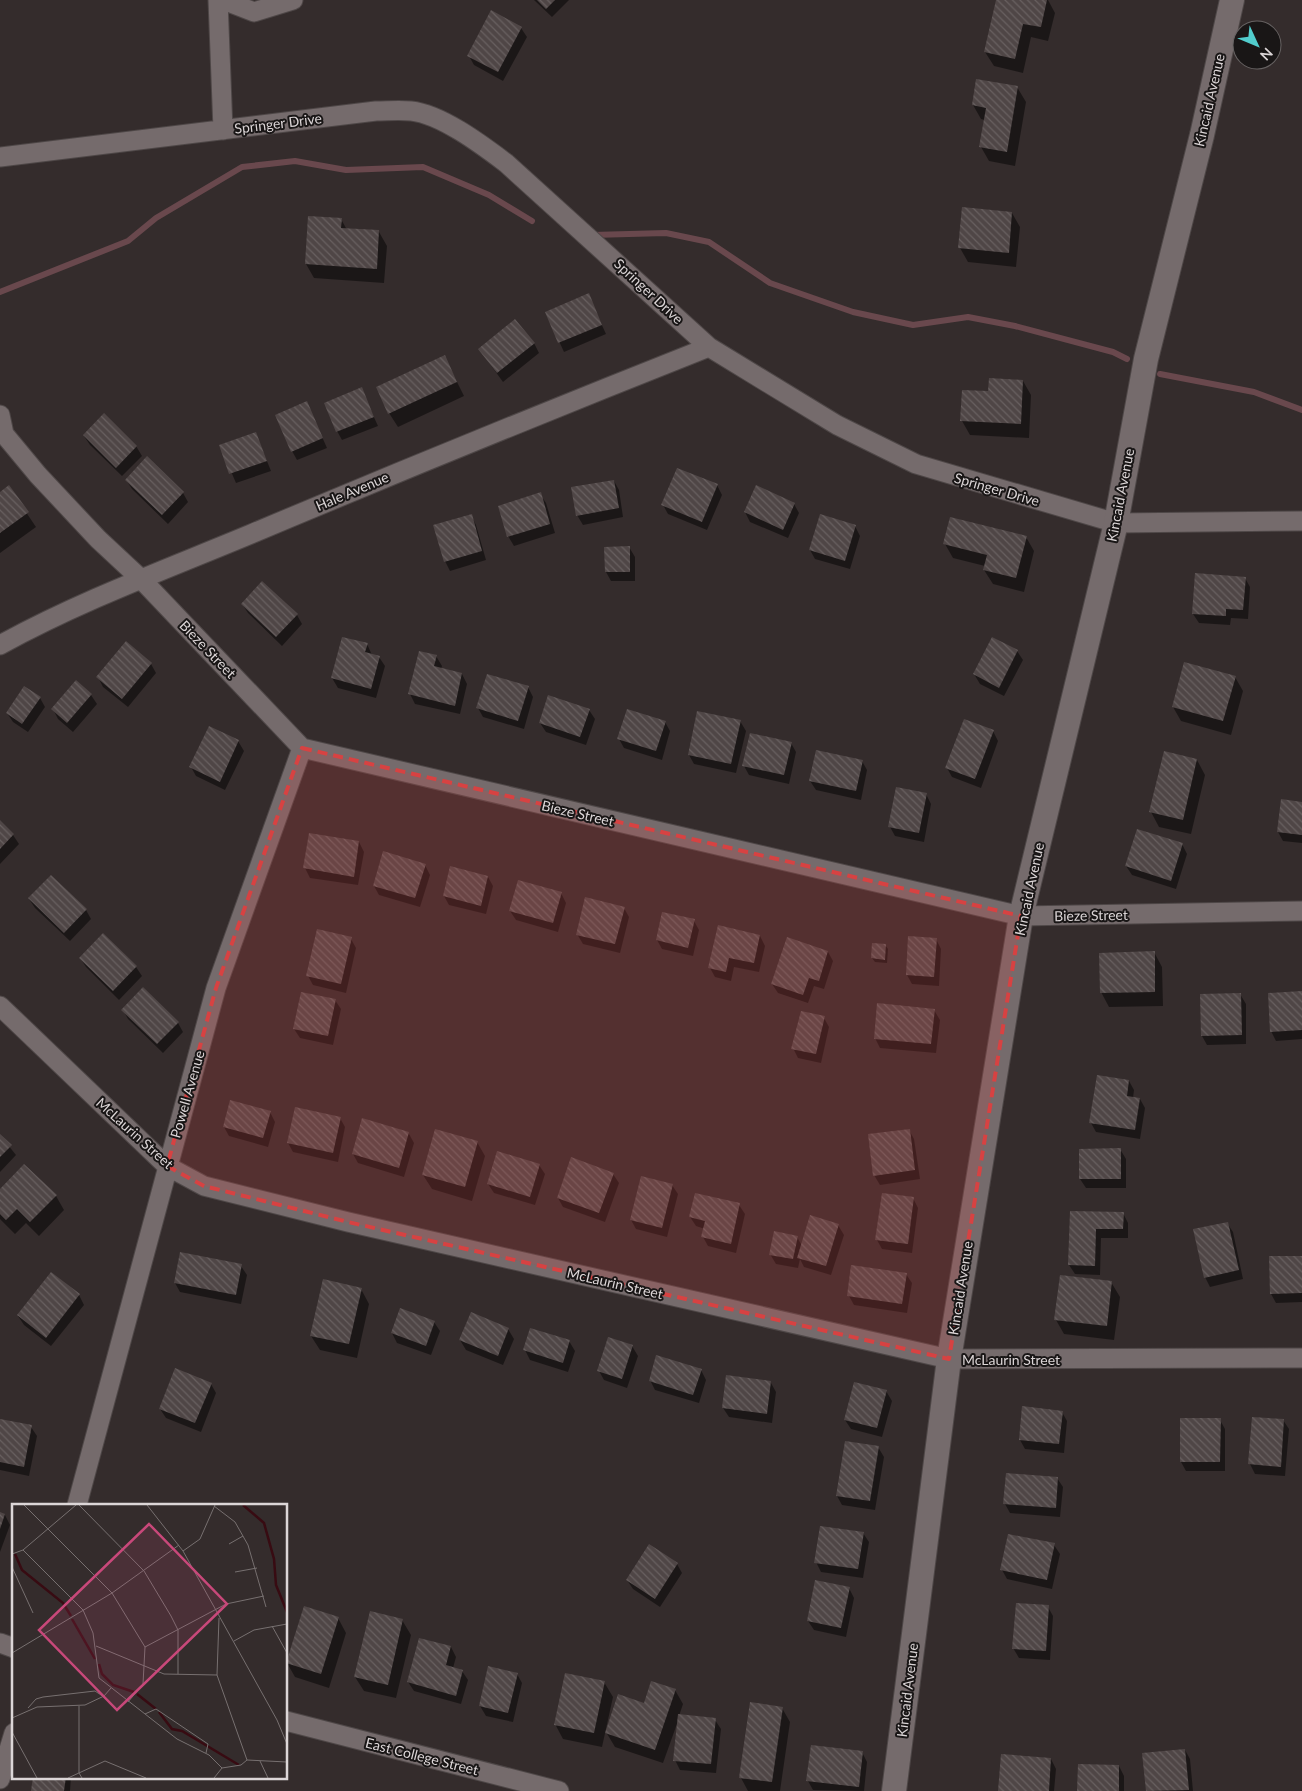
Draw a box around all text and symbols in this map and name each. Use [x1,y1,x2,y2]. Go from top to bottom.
north arrow [1232,20,1282,70]
text: N [1257,45,1277,64]
street label: Kincaid Avenue [1190,52,1228,148]
street label: Springer Drive [233,109,323,137]
street label: Springer Drive [611,255,687,327]
street label: Kincaid Avenue [1103,447,1137,543]
street label: Hale Avenue [313,468,391,514]
street label: Springer Drive [952,469,1042,509]
street label: Bieze Street [176,617,240,681]
street label: Bieze Street [540,796,616,830]
street label: Kincaid Avenue [1011,841,1047,937]
street label: Bieze Street [1054,906,1128,924]
street label: Powell Avenue [166,1048,208,1140]
street label: McLaurin Street [93,1094,177,1172]
street label: Kincaid Avenue [944,1240,976,1336]
street label: McLaurin Street [565,1264,665,1302]
street label: McLaurin Street [962,1351,1060,1368]
inset map [12,1504,288,1778]
street label: Kincaid Avenue [893,1642,921,1738]
street label: East College Street [364,1734,480,1778]

